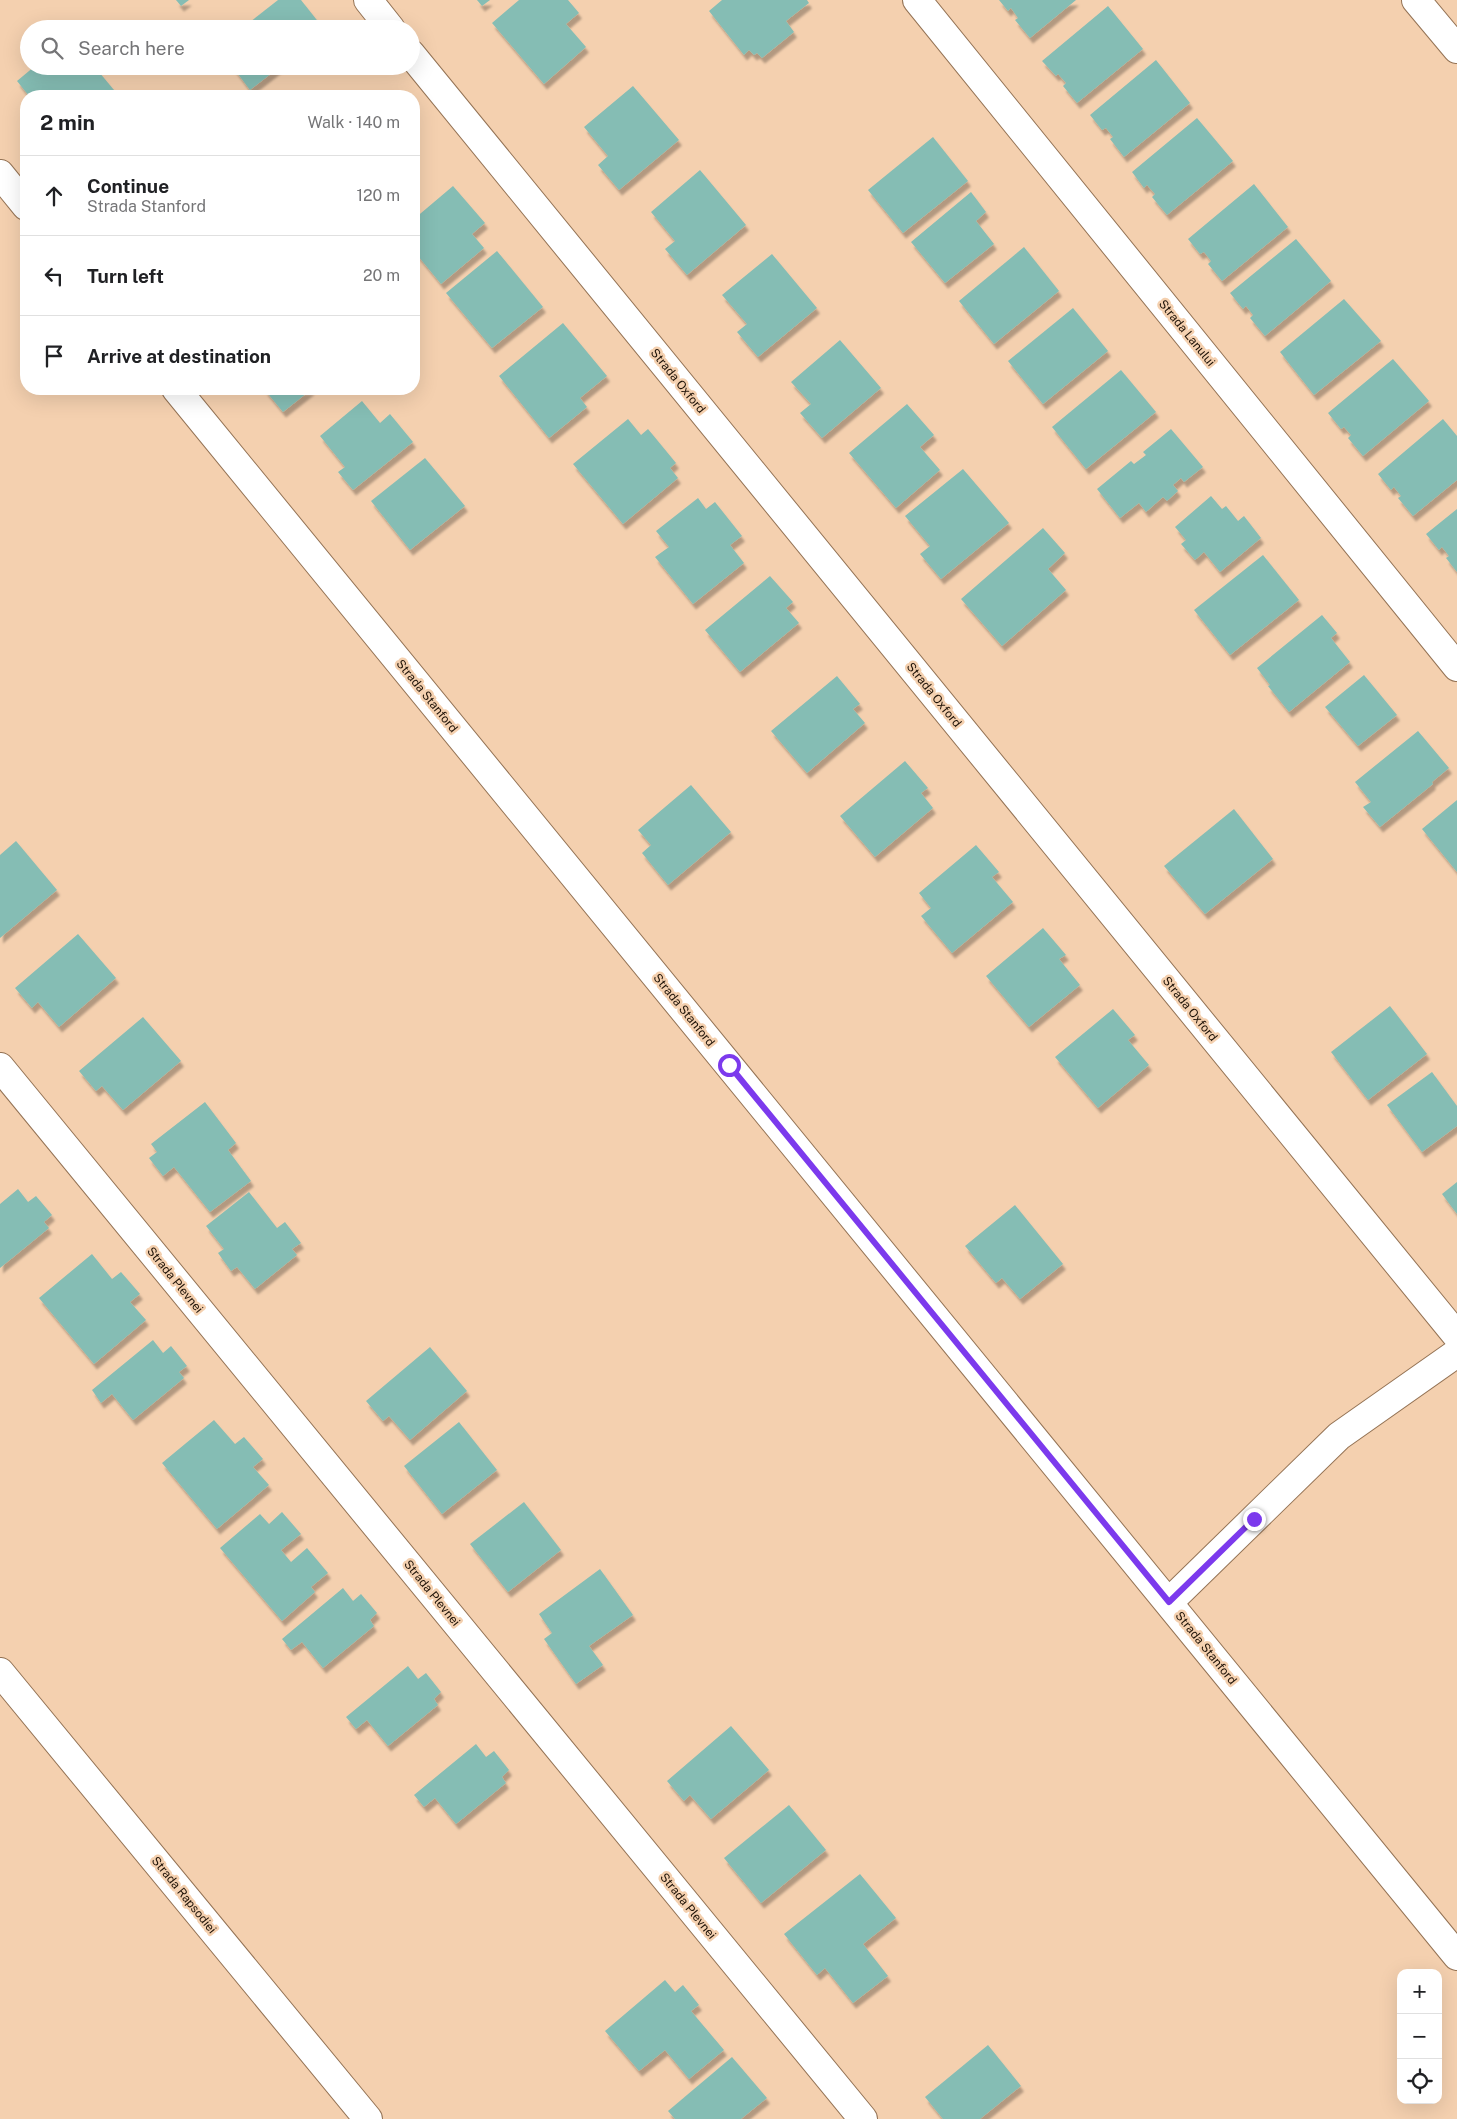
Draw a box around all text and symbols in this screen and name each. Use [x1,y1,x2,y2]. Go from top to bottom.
search box [20,20,420,75]
icon: search [38,34,66,62]
text: Search here [78,37,185,59]
text: 2 min [40,110,95,135]
text: Walk · 140 m [307,113,400,132]
text: Continue [87,175,169,197]
icon: ahead [40,182,68,210]
text: 120 m [356,186,400,205]
text: Strada Stanford [87,197,206,216]
icon: left [40,262,68,290]
text: Turn left [87,265,164,287]
text: 20 m [363,266,400,285]
street label: Strada Lanului [1156,297,1218,369]
icon: arrive [40,342,68,370]
text: Arrive at destination [87,345,271,367]
street label: Strada Oxford [648,346,708,416]
street label: Strada Stanford [393,657,461,735]
street label: Strada Oxford [904,660,964,730]
street label: Strada Stanford [650,971,718,1049]
street label: Strada Oxford [1160,974,1220,1044]
route start [718,1054,741,1077]
street label: Strada Plevnei [144,1244,206,1316]
route end [1243,1508,1266,1531]
street label: Strada Plevnei [401,1557,463,1629]
street label: Strada Stanford [1172,1609,1240,1687]
street label: Strada Rapsodiei [149,1854,219,1936]
street label: Strada Plevnei [657,1870,719,1942]
map controls [1397,1969,1442,2104]
button: + [1397,1969,1442,2014]
button: − [1397,2014,1442,2059]
button: locate [1397,2059,1442,2104]

